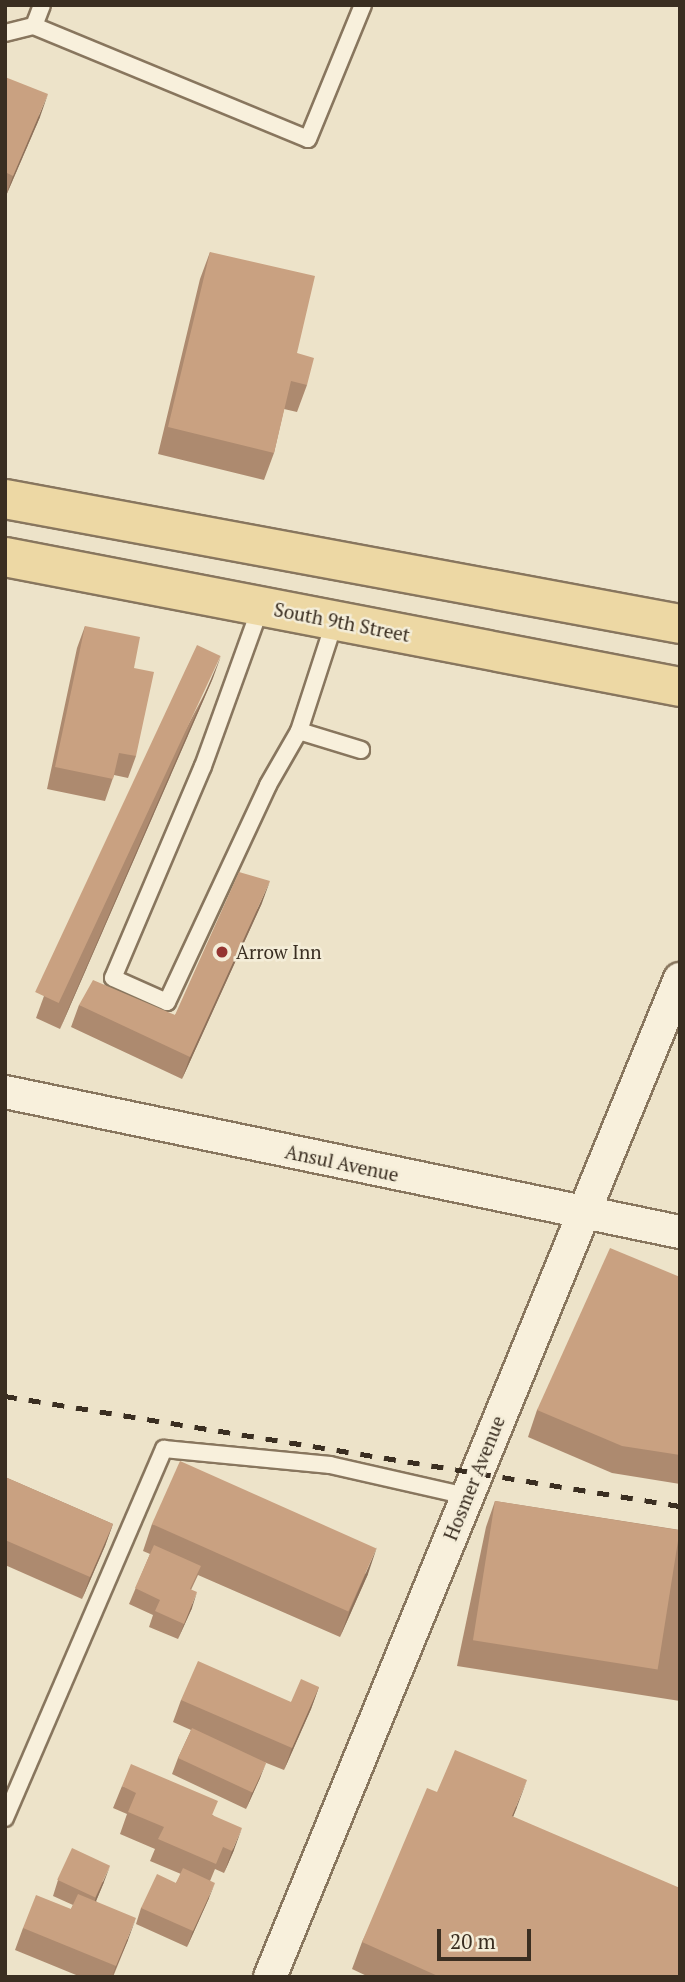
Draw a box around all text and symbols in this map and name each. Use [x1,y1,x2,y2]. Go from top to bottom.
street label: South 9th Street [272,598,412,646]
place label: Arrow Inn [236,941,322,963]
marker: Arrow Inn [214,944,230,960]
street label: Ansul Avenue [283,1140,401,1186]
street label: Hosmer Avenue [439,1412,509,1544]
scale bar [440,1916,534,1960]
text: 20 m [450,1927,496,1955]

